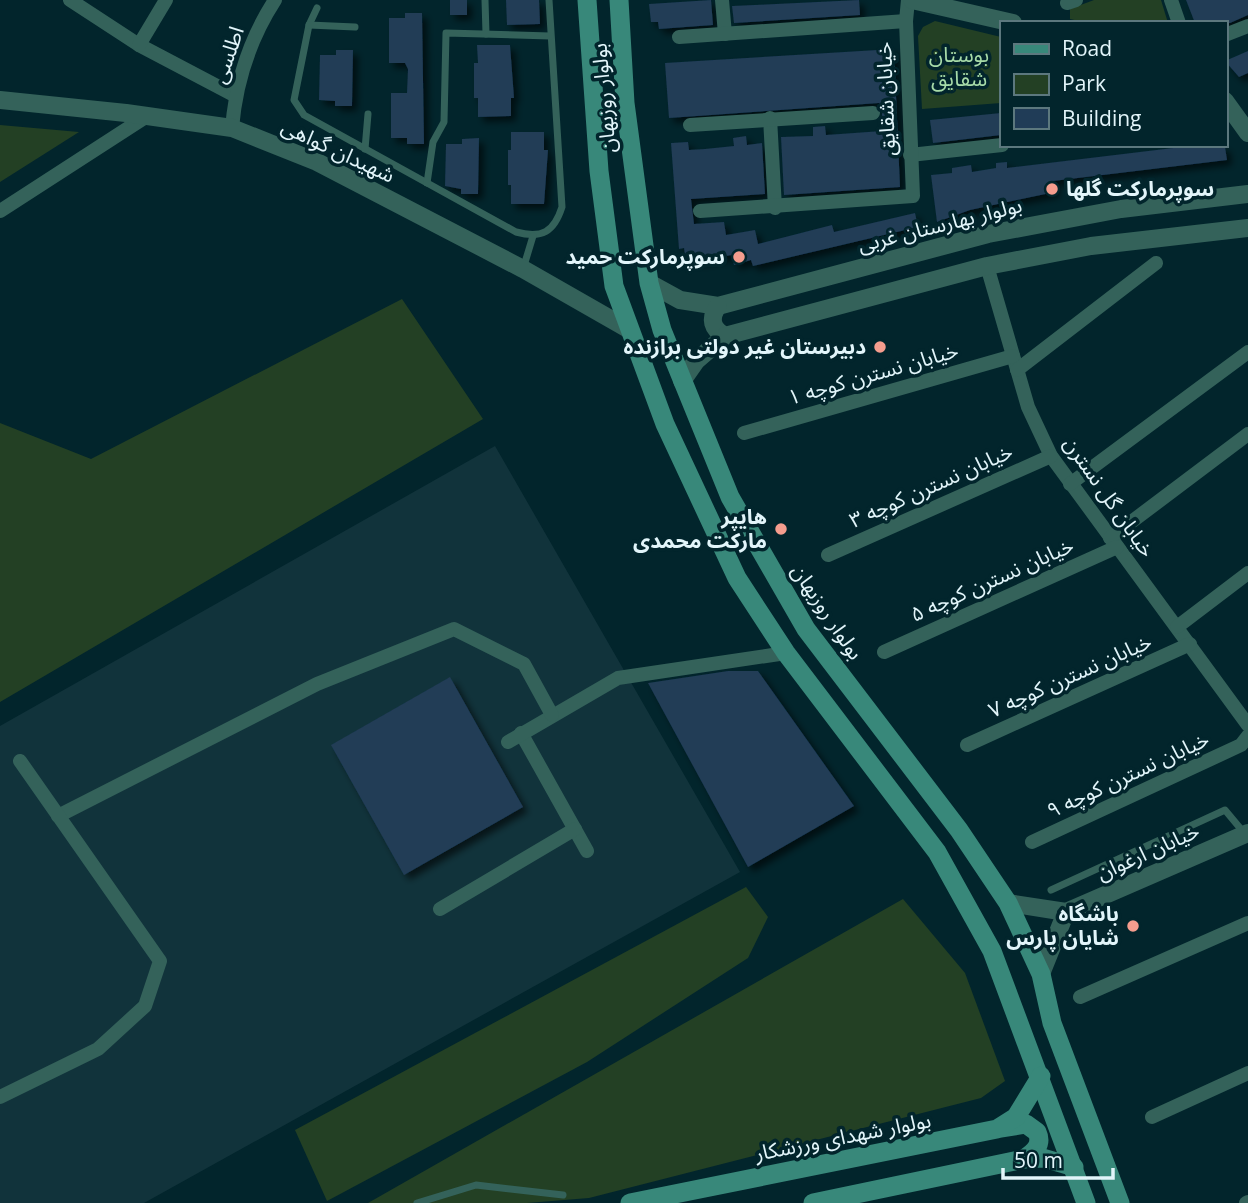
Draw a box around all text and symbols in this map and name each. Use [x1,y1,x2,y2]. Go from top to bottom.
legend [1000,21,1227,147]
street label: اطلسی [204,22,250,87]
text: Road [1062,34,1112,62]
park label: بوستان شقایق [929,40,989,92]
street label: بولوار روزبهان [584,42,622,154]
street label: خیابان شقایق [869,42,901,157]
text: Park [1062,69,1106,97]
text: Building [1062,104,1141,132]
street label: شهیدان گواهی [277,112,400,189]
place label: سوپرمارکت گلها [1066,174,1214,203]
marker: سوپرمارکت گلها [1044,181,1060,197]
street label: بولوار بهارستان غربی [855,190,1025,258]
place label: سوپرمارکت حمید [565,242,725,271]
marker: سوپرمارکت حمید [731,249,747,265]
place label: دبیرستان غیر دولتی برازنده [623,332,866,360]
street label: خیابان نسترن کوچه ۱ [784,335,961,411]
marker: دبیرستان غیر دولتی برازنده [872,339,888,355]
street label: خیابان گل نسترن [1058,430,1162,562]
street label: خیابان نسترن کوچه ۳ [844,437,1017,534]
place label: هایپر مارکت محمدی [633,502,767,554]
marker: هایپر مارکت محمدی [773,521,789,537]
street label: خیابان نسترن کوچه ۵ [905,531,1078,628]
street label: بولوار روزبهان [785,558,870,665]
street label: خیابان نسترن کوچه ۷ [983,627,1156,724]
street label: خیابان نسترن کوچه ۹ [1042,724,1213,824]
street label: خیابان ارغوان [1092,816,1204,886]
place label: باشگاه شایان پارس [1006,899,1119,952]
marker: باشگاه شایان پارس [1125,918,1141,934]
street label: بولوار شهدای ورزشکار [751,1105,933,1167]
scale bar [1003,1136,1113,1180]
text: 50 m [1014,1146,1063,1174]

